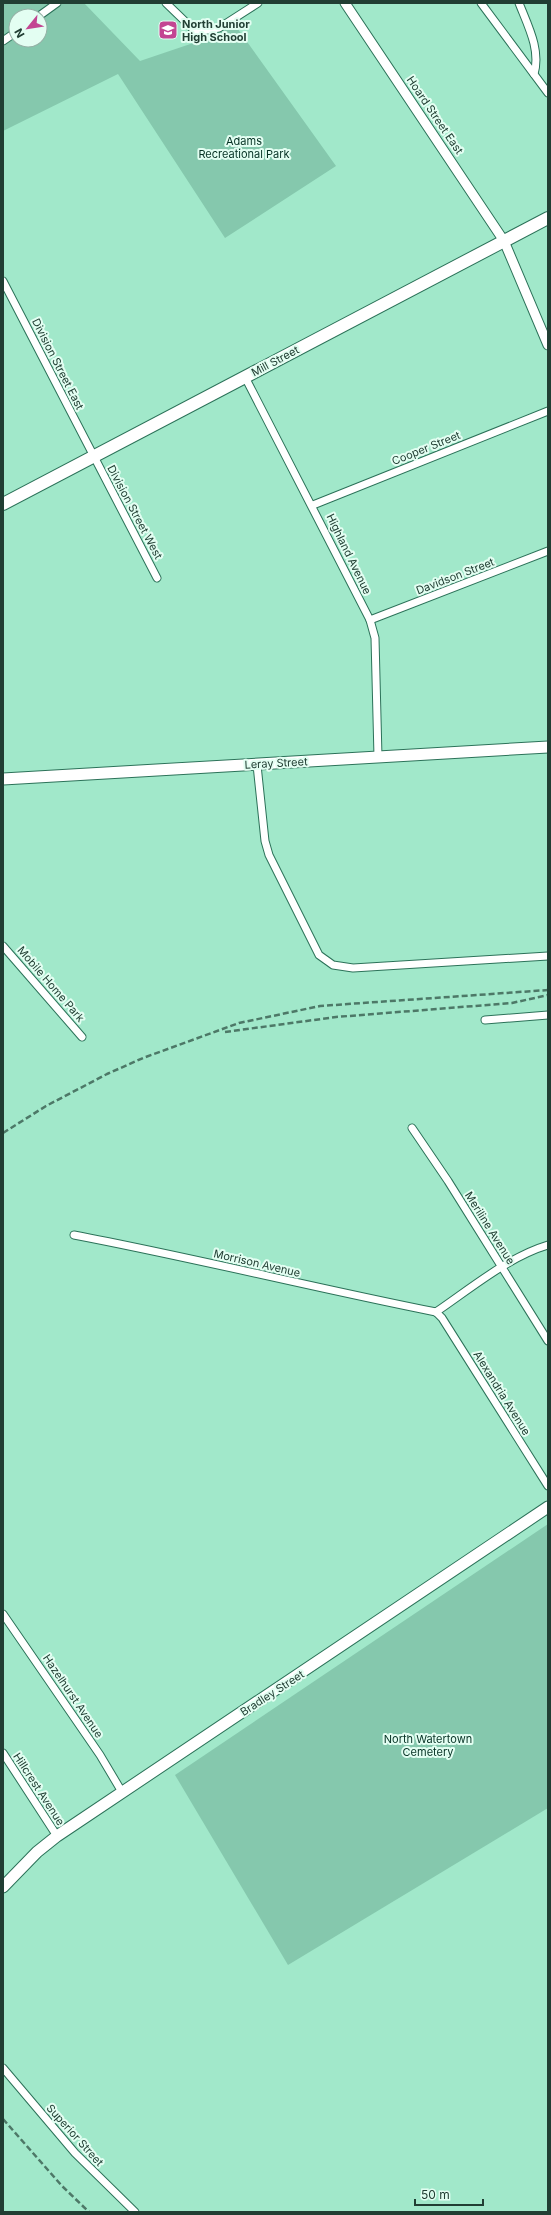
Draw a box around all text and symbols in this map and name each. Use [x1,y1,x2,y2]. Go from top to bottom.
north arrow [8,8,48,48]
place label: North Junior High School [182,17,250,44]
school or university icon: North Junior High School [157,19,179,41]
text: N [11,26,27,40]
street label: Hoard Street East [404,73,467,157]
park label: Adams Recreational Park [198,134,290,161]
street label: Division Street East [29,316,87,412]
street label: Mill Street [249,342,302,379]
street label: Cooper Street [390,428,463,468]
street label: Division Street West [104,463,166,562]
street label: Highland Avenue [323,511,375,597]
street label: Davidson Street [414,555,496,597]
street label: Leray Street [244,754,308,772]
street label: Mobile Home Park [14,943,88,1025]
street label: Meriline Avenue [462,1189,518,1267]
street label: Morrison Avenue [212,1246,302,1280]
street label: Alexandria Avenue [470,1348,534,1438]
street label: Hazelhurst Avenue [40,1652,106,1740]
street label: Bradley Street [237,1667,307,1719]
park label: North Watertown Cemetery [384,1732,472,1759]
street label: Hillcrest Avenue [10,1750,68,1828]
street label: Superior Street [44,2101,107,2169]
scale bar [415,2181,483,2207]
text: 50 m [421,2187,450,2202]

